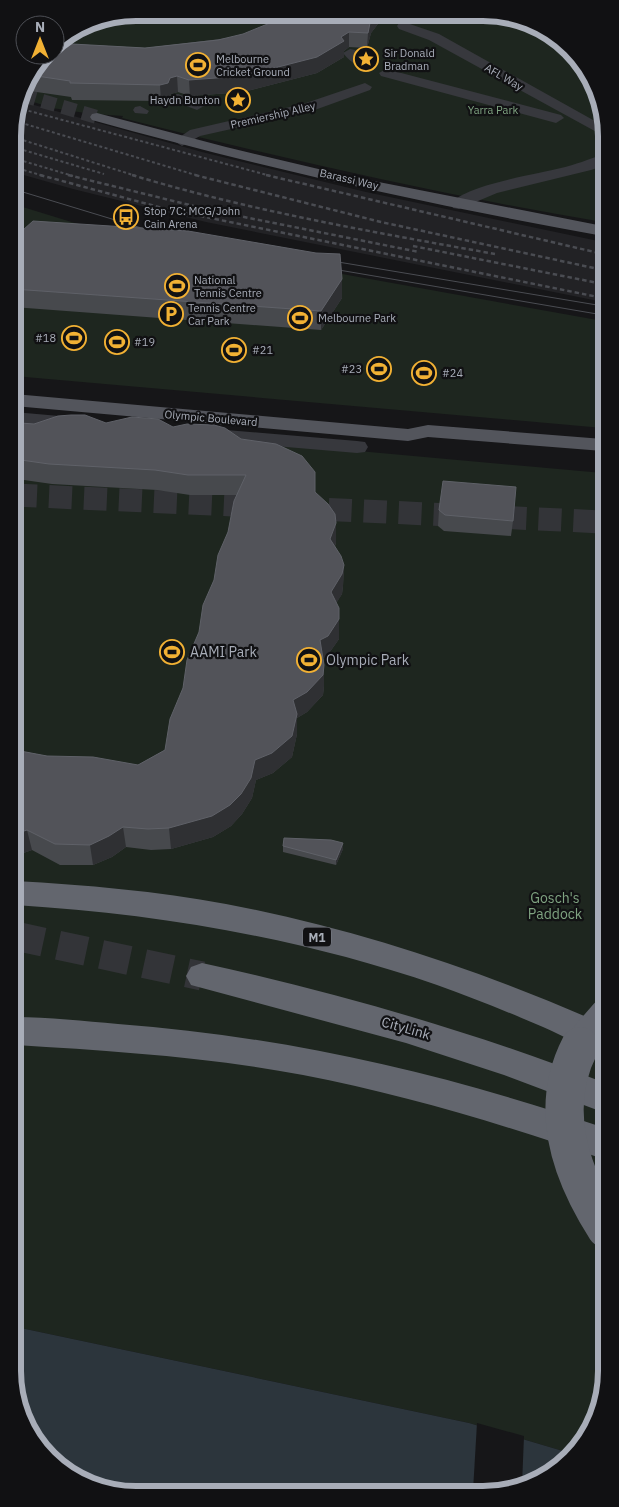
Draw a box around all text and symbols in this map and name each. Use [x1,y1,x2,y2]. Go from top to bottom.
north arrow [15,15,65,65]
text: N [35,18,45,36]
place icon: Sir Donald Bradman [353,46,379,72]
place label: Sir Donald Bradman [384,46,435,73]
sports icon: Melbourne Cricket Ground [185,52,211,78]
place label: Melbourne Cricket Ground [216,52,290,79]
street label: AFL Way [482,60,526,94]
place icon: Haydn Bunton [225,87,251,113]
place label: Haydn Bunton [150,93,220,107]
street label: Premiership Alley [229,98,317,132]
park label: Yarra Park [468,103,519,117]
street label: Barassi Way [318,165,380,193]
bus stop icon: Stop 7C: MCG/John Cain Arena [113,204,139,230]
place label: Stop 7C: MCG/John Cain Arena [144,204,240,231]
sports icon: National Tennis Centre [164,273,190,299]
place label: National Tennis Centre [194,273,262,300]
parking icon: Tennis Centre Car Park [158,301,184,327]
place label: Tennis Centre Car Park [188,301,256,328]
sports icon: Melbourne Park [287,305,313,331]
place label: Melbourne Park [318,311,396,325]
sports icon: #18 [61,325,87,351]
sports icon: #19 [104,329,130,355]
place label: #18 [35,331,56,345]
place label: #19 [134,335,155,349]
sports icon: #21 [221,337,247,363]
place label: #21 [252,343,273,357]
sports icon: #23 [366,356,392,382]
sports icon: #24 [411,360,437,386]
place label: #23 [341,362,362,376]
place label: #24 [442,366,463,380]
street label: Olympic Boulevard [164,407,258,429]
sports icon: AAMI Park [159,639,185,665]
place label: AAMI Park [190,643,257,661]
sports icon: Olympic Park [296,647,322,673]
place label: Olympic Park [326,651,410,669]
park label: Gosch's Paddock [528,889,583,923]
road number: M1 [303,928,331,946]
street label: CityLink [380,1012,433,1044]

